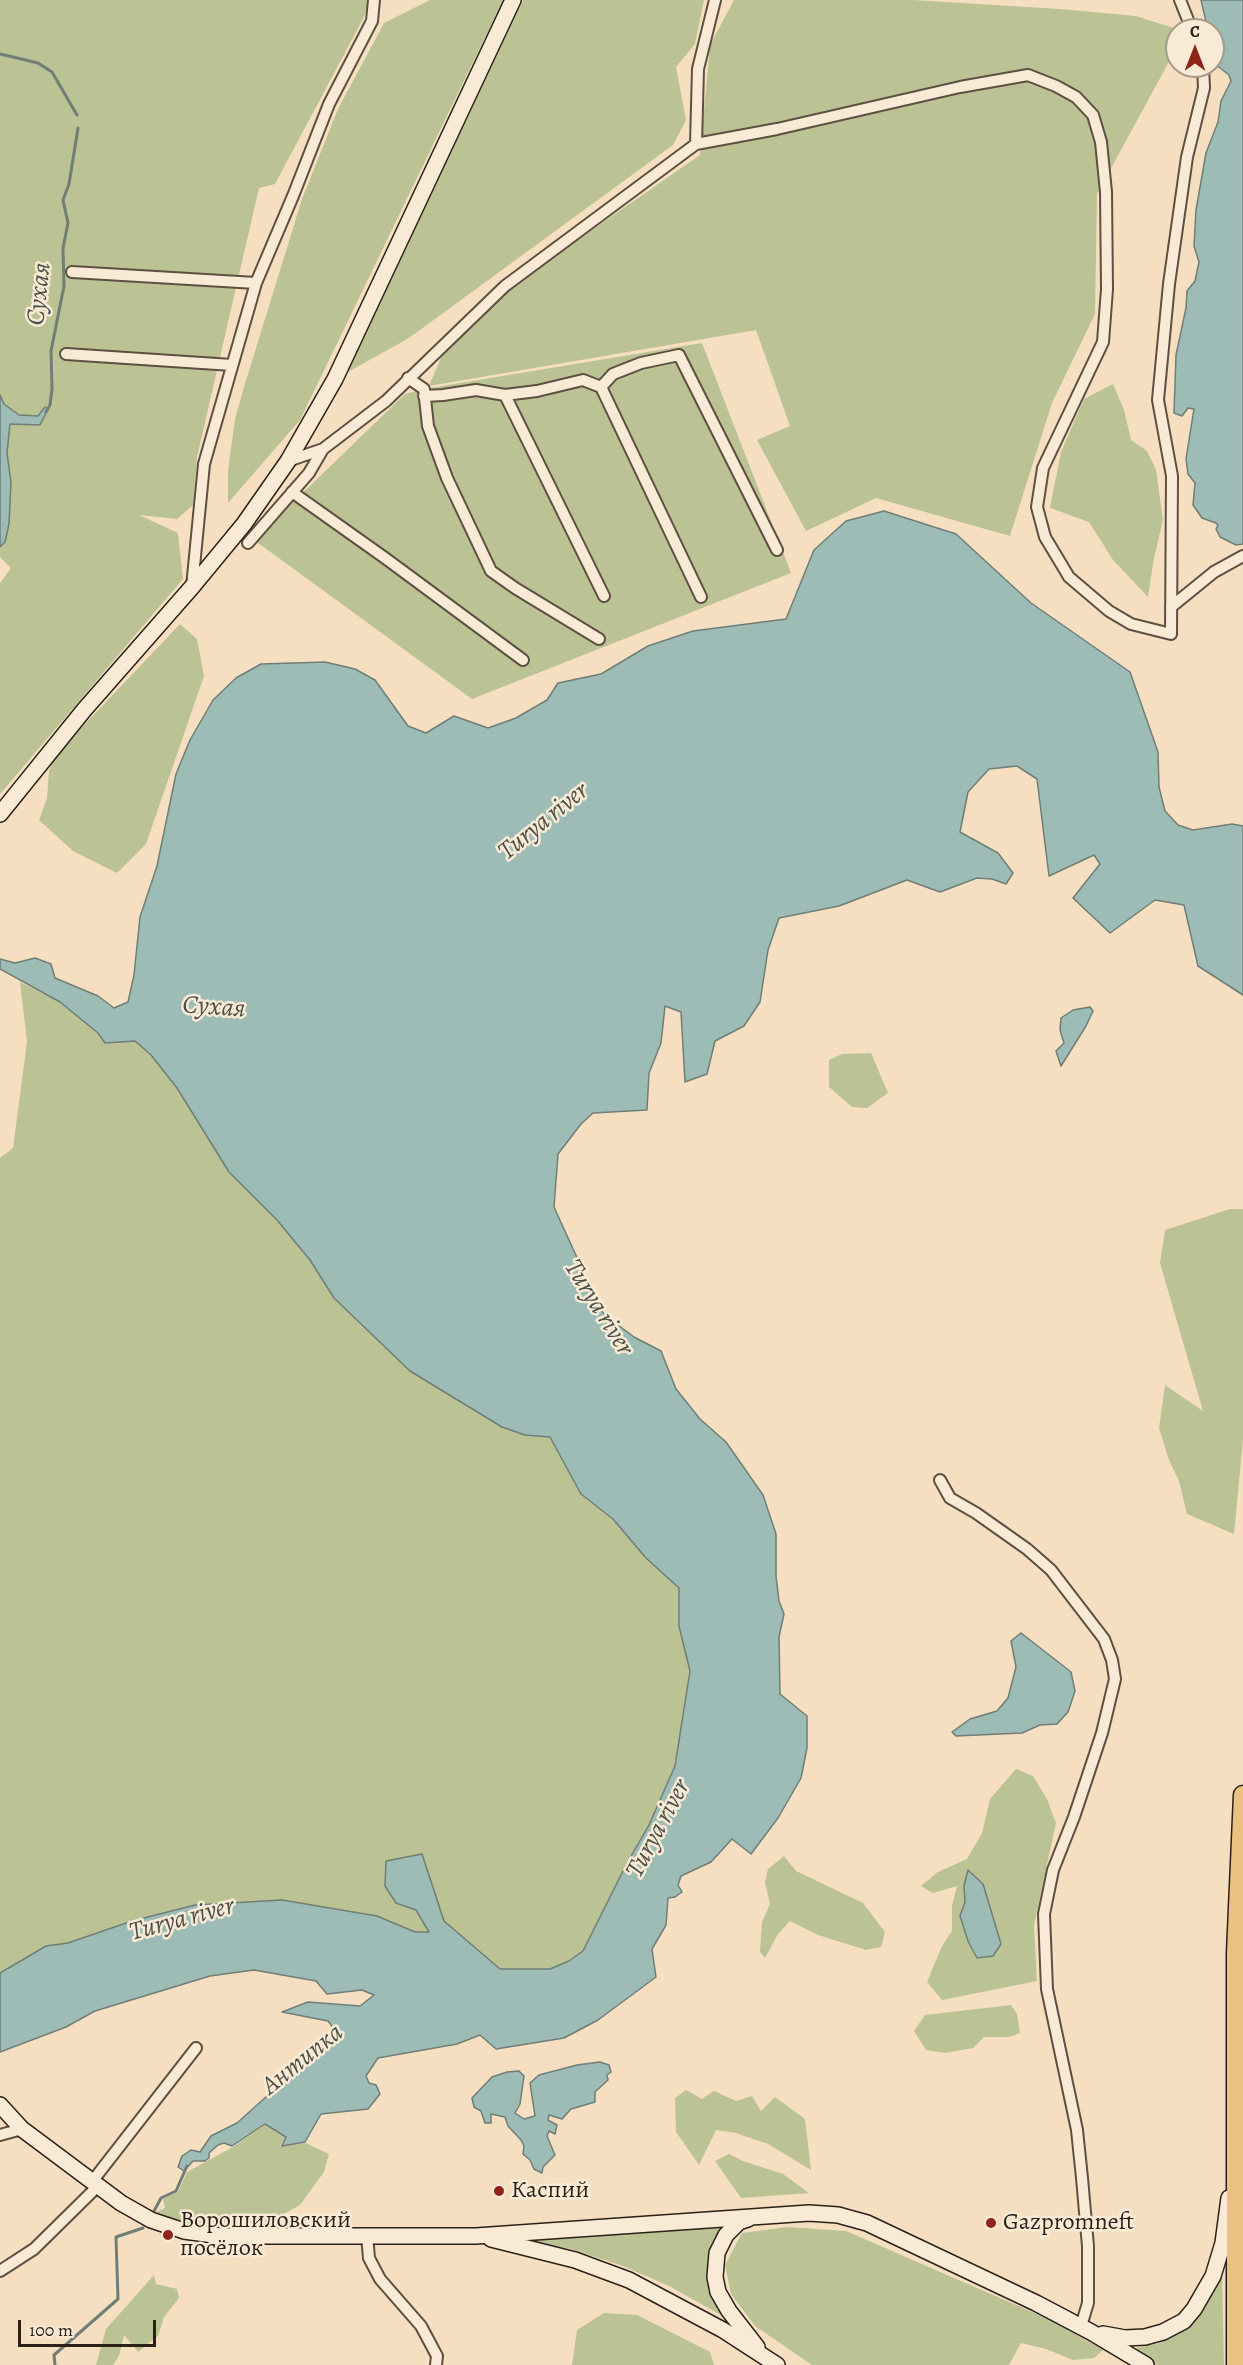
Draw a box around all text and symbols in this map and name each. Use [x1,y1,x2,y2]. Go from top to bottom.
north arrow [1165,18,1225,78]
text: С [1190,21,1200,43]
water label: Сухая [21,261,59,327]
water label: Turya river [493,776,595,868]
water label: Сухая [181,990,247,1026]
water label: Turya river [556,1254,640,1362]
water label: Turya river [620,1774,698,1884]
water label: Turya river [126,1891,238,1949]
water label: Антипка [256,2018,350,2102]
place label: Каспий [511,2177,589,2205]
marker: Каспий [492,2184,506,2198]
place label: Ворошиловский посёлок [180,2207,351,2263]
place label: Gazpromneft [1003,2209,1134,2237]
marker: Gazpromneft [984,2216,998,2230]
marker: Ворошиловский посёлок [161,2228,175,2242]
scale bar [21,2308,159,2346]
text: 100 m [29,2318,73,2342]

